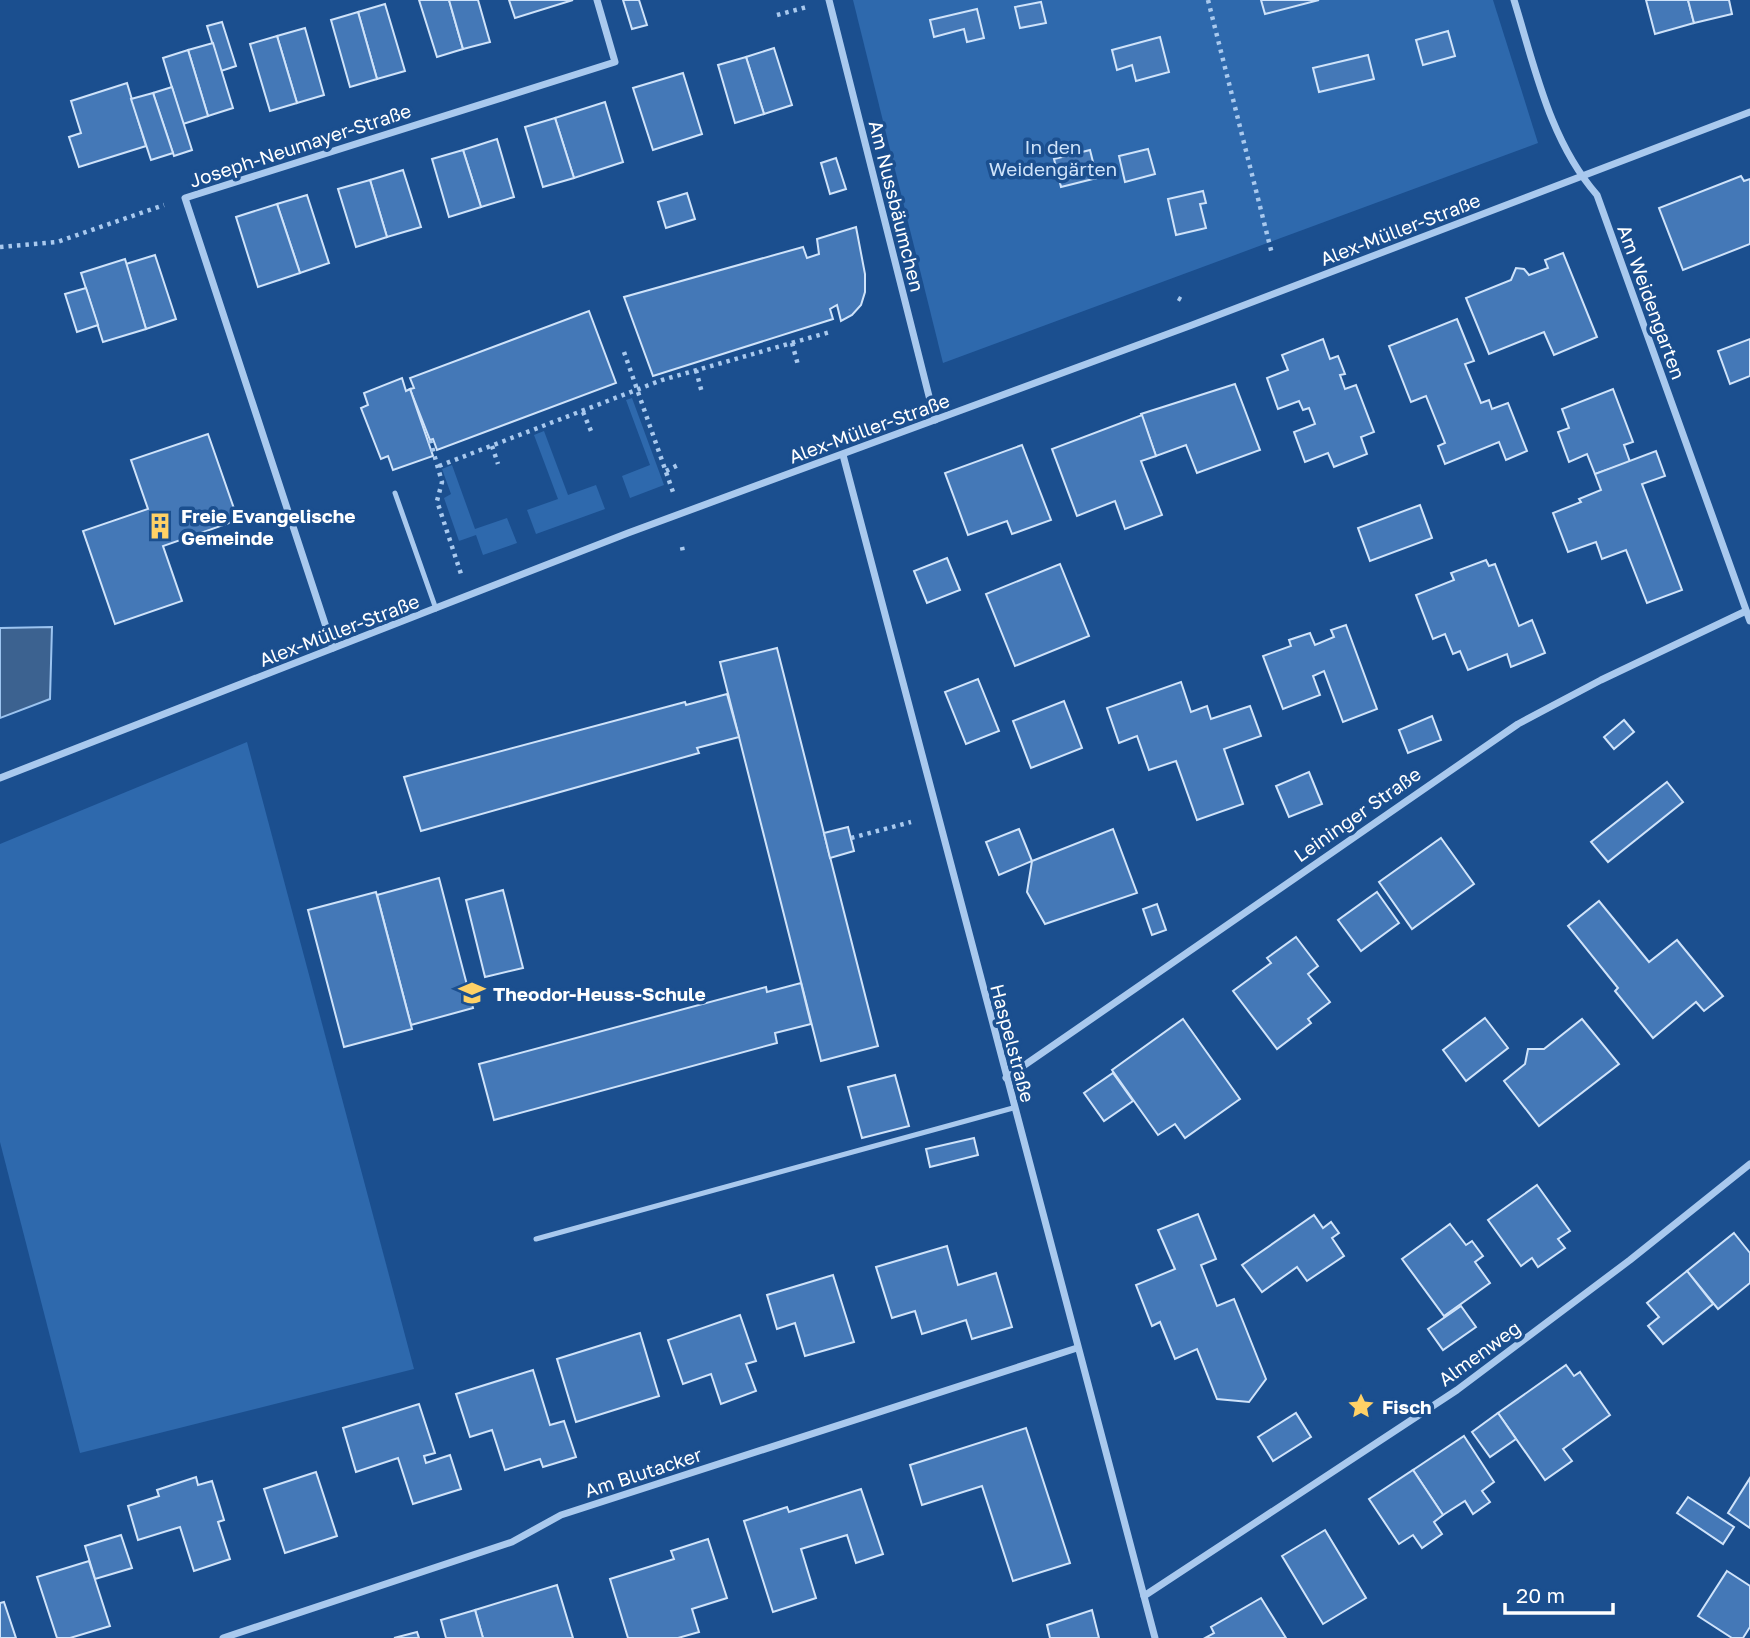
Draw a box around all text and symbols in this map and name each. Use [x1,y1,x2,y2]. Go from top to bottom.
street label: Joseph-Neumayer-Straße [186,98,414,192]
street label: Am Nussbäumchen [865,118,929,294]
park label: In den Weidengärten [989,135,1117,180]
street label: Alex-Müller-Straße [1317,188,1483,270]
street label: Am Weidengarten [1613,222,1691,382]
street label: Alex-Müller-Straße [785,388,953,468]
place label: Freie Evangelische Gemeinde [181,504,355,549]
building icon: Freie Evangelische Gemeinde [145,511,175,541]
street label: Alex-Müller-Straße [256,589,422,671]
street label: Leininger Straße [1289,762,1425,866]
school or university icon: Theodor-Heuss-Schule [457,978,487,1008]
street label: Haspelstraße [986,981,1040,1105]
place label: Theodor-Heuss-Schule [493,982,706,1005]
street label: Almenweg [1434,1316,1524,1390]
place icon: Fisch [1346,1391,1376,1421]
place label: Fisch [1382,1395,1432,1418]
street label: Am Blutacker [581,1442,705,1502]
scale bar [1505,1572,1614,1616]
text: 20 m [1516,1582,1565,1608]

